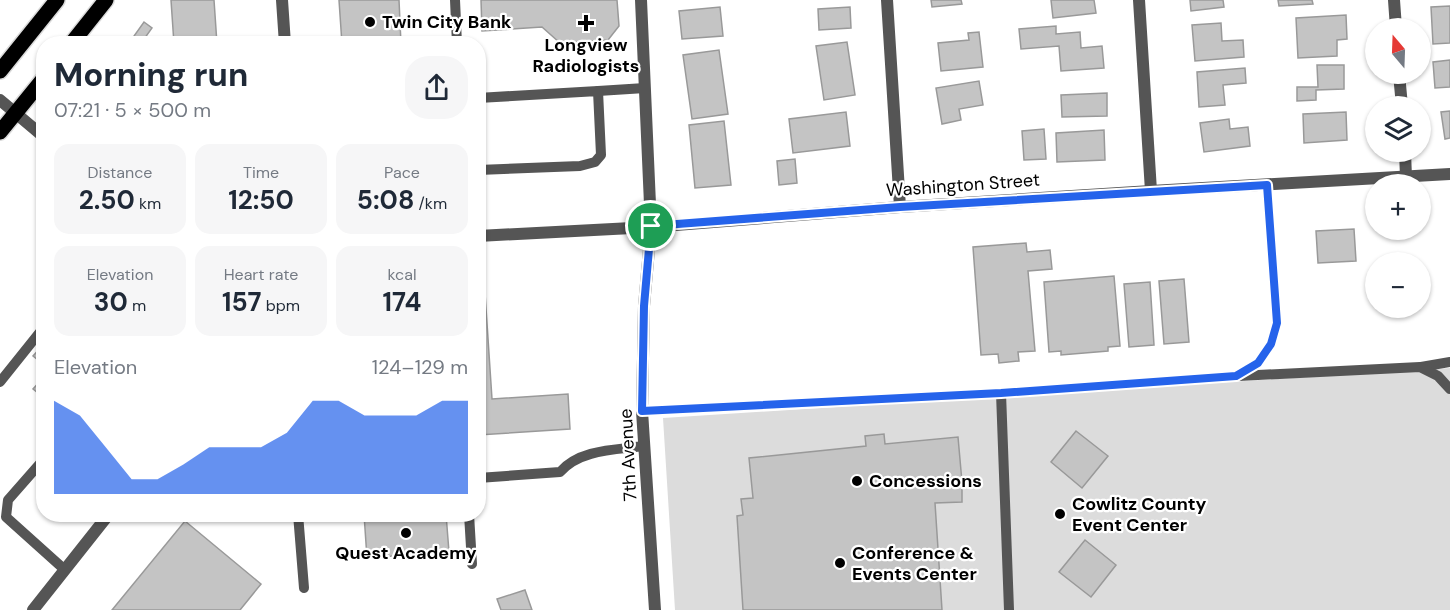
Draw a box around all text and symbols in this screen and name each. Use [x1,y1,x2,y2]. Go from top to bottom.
place label: Twin City Bank [382,10,512,34]
marker: Longview Radiologists [577,14,595,32]
marker: Twin City Bank [363,15,377,29]
north arrow [1365,18,1431,84]
map controls [1365,18,1431,318]
place label: Longview Radiologists [533,33,639,78]
text: Morning run [54,53,248,96]
button: share [405,56,468,119]
button: layers [1365,96,1431,162]
text: 07:21 · 5 × 500 m [54,97,211,123]
text: Distance [88,162,152,183]
text: Time [243,162,279,183]
text: Pace [384,162,420,183]
street label: Washington Street [885,168,1041,202]
button: + [1365,174,1431,240]
text: 2.50 [79,183,135,217]
text: 12:50 [228,183,294,217]
text: 5:08 [357,183,414,217]
text: km [135,193,161,214]
text: /km [414,193,447,214]
pin [625,200,676,251]
icon: arrive [634,209,667,242]
button: − [1365,252,1431,318]
text: Elevation [87,264,153,285]
text: Heart rate [224,264,298,285]
text: kcal [388,264,416,285]
text: 30 [94,285,128,319]
text: 157 [222,285,261,319]
text: 174 [383,285,421,319]
text: m [128,295,146,316]
text: bpm [261,295,300,316]
text: Elevation [54,354,137,380]
text: 124–129 m [372,354,468,380]
street label: 7th Avenue [614,408,642,502]
place label: Concessions [869,469,982,493]
marker: Concessions [850,474,864,488]
place label: Cowlitz County Event Center [1072,492,1207,537]
marker: Cowlitz County Event Center [1053,507,1067,521]
marker: Quest Academy [399,526,413,540]
place label: Quest Academy [335,541,477,565]
place label: Conference & Events Center [852,541,977,586]
marker: Conference & Events Center [833,556,847,570]

